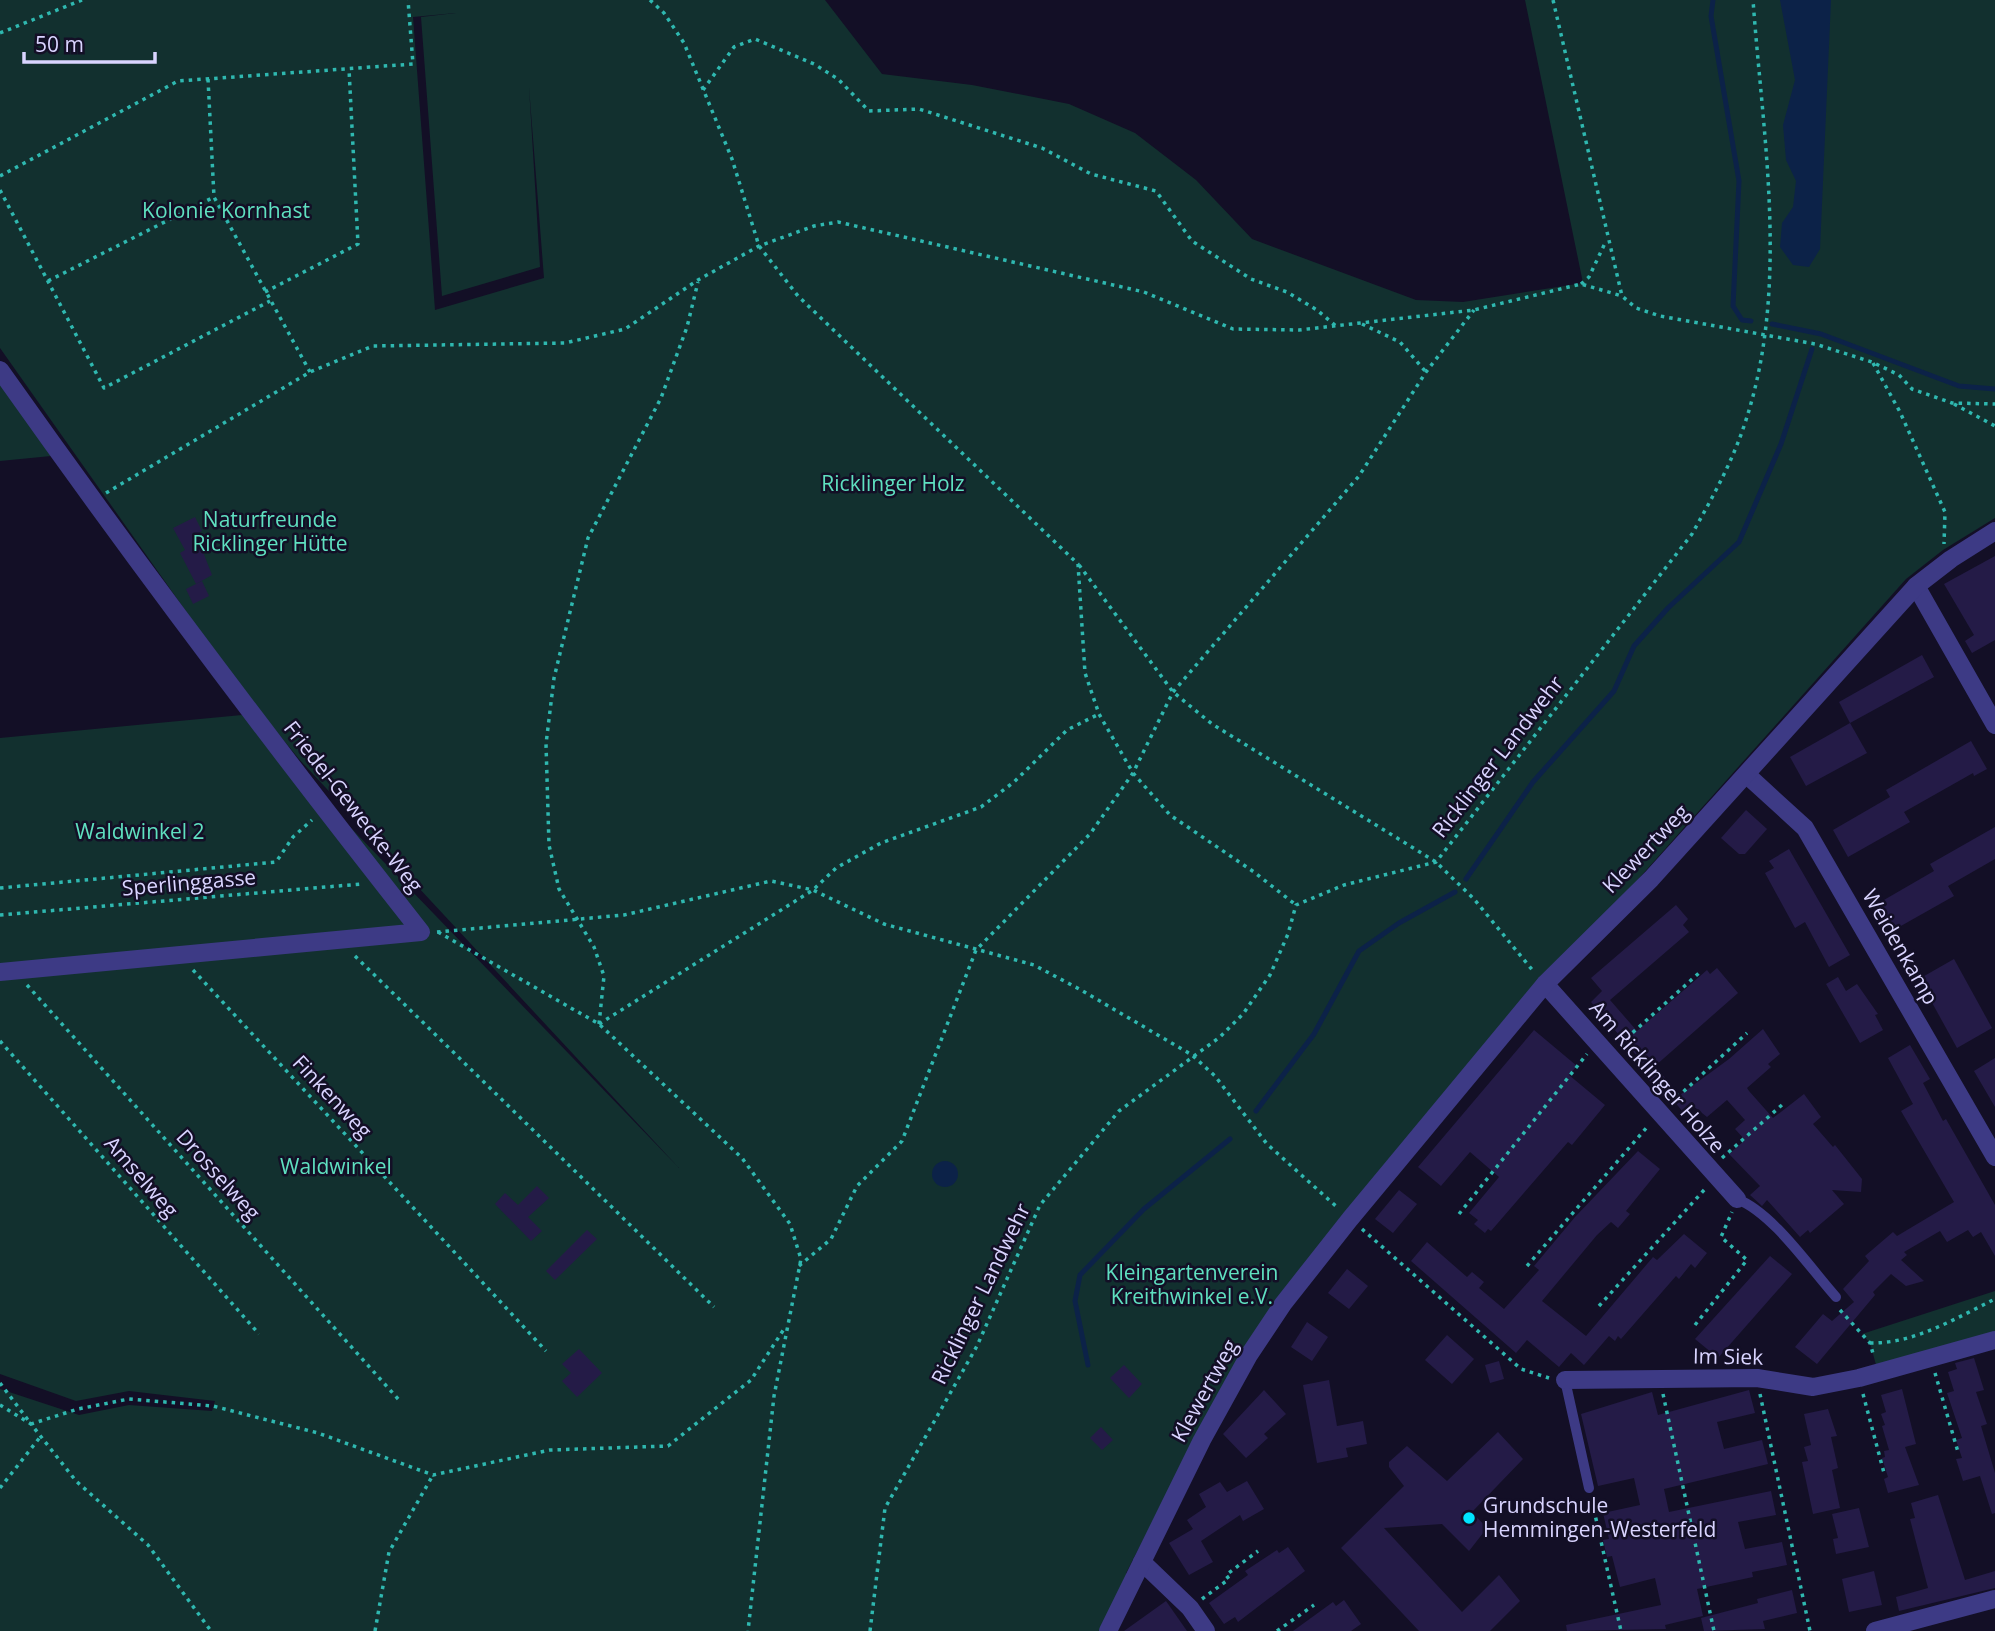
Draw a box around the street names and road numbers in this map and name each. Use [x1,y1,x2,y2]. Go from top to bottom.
street label: Ricklinger Landwehr [1425,669,1569,843]
street label: Friedel-Gewecke-Weg [278,715,430,898]
street label: Klewertweg [1596,798,1695,899]
street label: Sperlinggasse [121,862,257,902]
street label: Weidenkamp [1856,884,1945,1009]
street label: Am Ricklinger Holze [1584,994,1732,1158]
street label: Finkenweg [287,1049,379,1144]
street label: Drosselweg [171,1123,267,1226]
street label: Amselweg [99,1130,185,1223]
street label: Ricklinger Landwehr [924,1198,1036,1389]
street label: Klewertweg [1164,1334,1244,1447]
street label: Im Siek [1693,1341,1763,1371]

